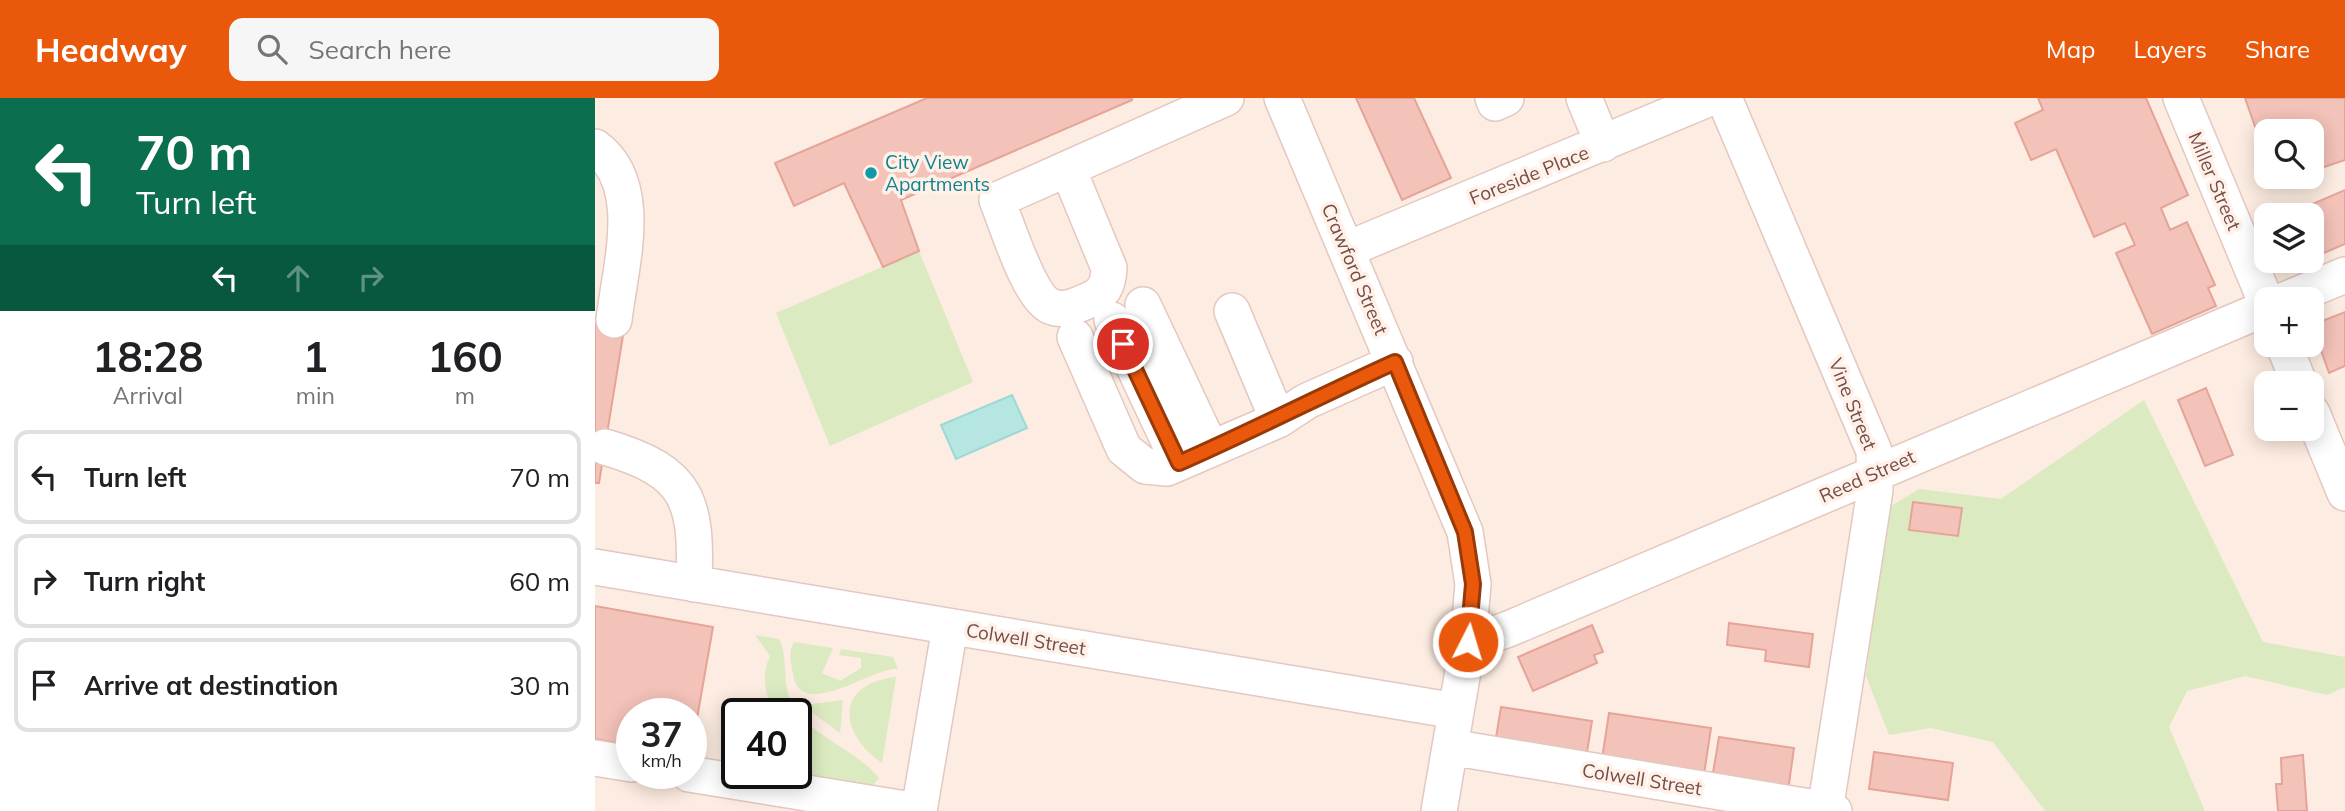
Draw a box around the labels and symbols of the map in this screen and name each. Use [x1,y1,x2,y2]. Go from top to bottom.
street label: Miller Street [2184,128,2247,234]
street label: Foreside Place [1466,140,1592,210]
place label: City View Apartments [885,150,990,196]
marker: City View Apartments [863,165,879,181]
street label: Crawford Street [1317,200,1394,339]
pin [1093,314,1153,374]
street label: Vine Street [1824,355,1882,454]
street label: Reed Street [1815,444,1919,508]
position arrow [1431,605,1505,679]
street label: Colwell Street [964,618,1088,660]
speed limit sign: 40 [721,698,812,789]
street label: Colwell Street [1580,758,1704,800]

